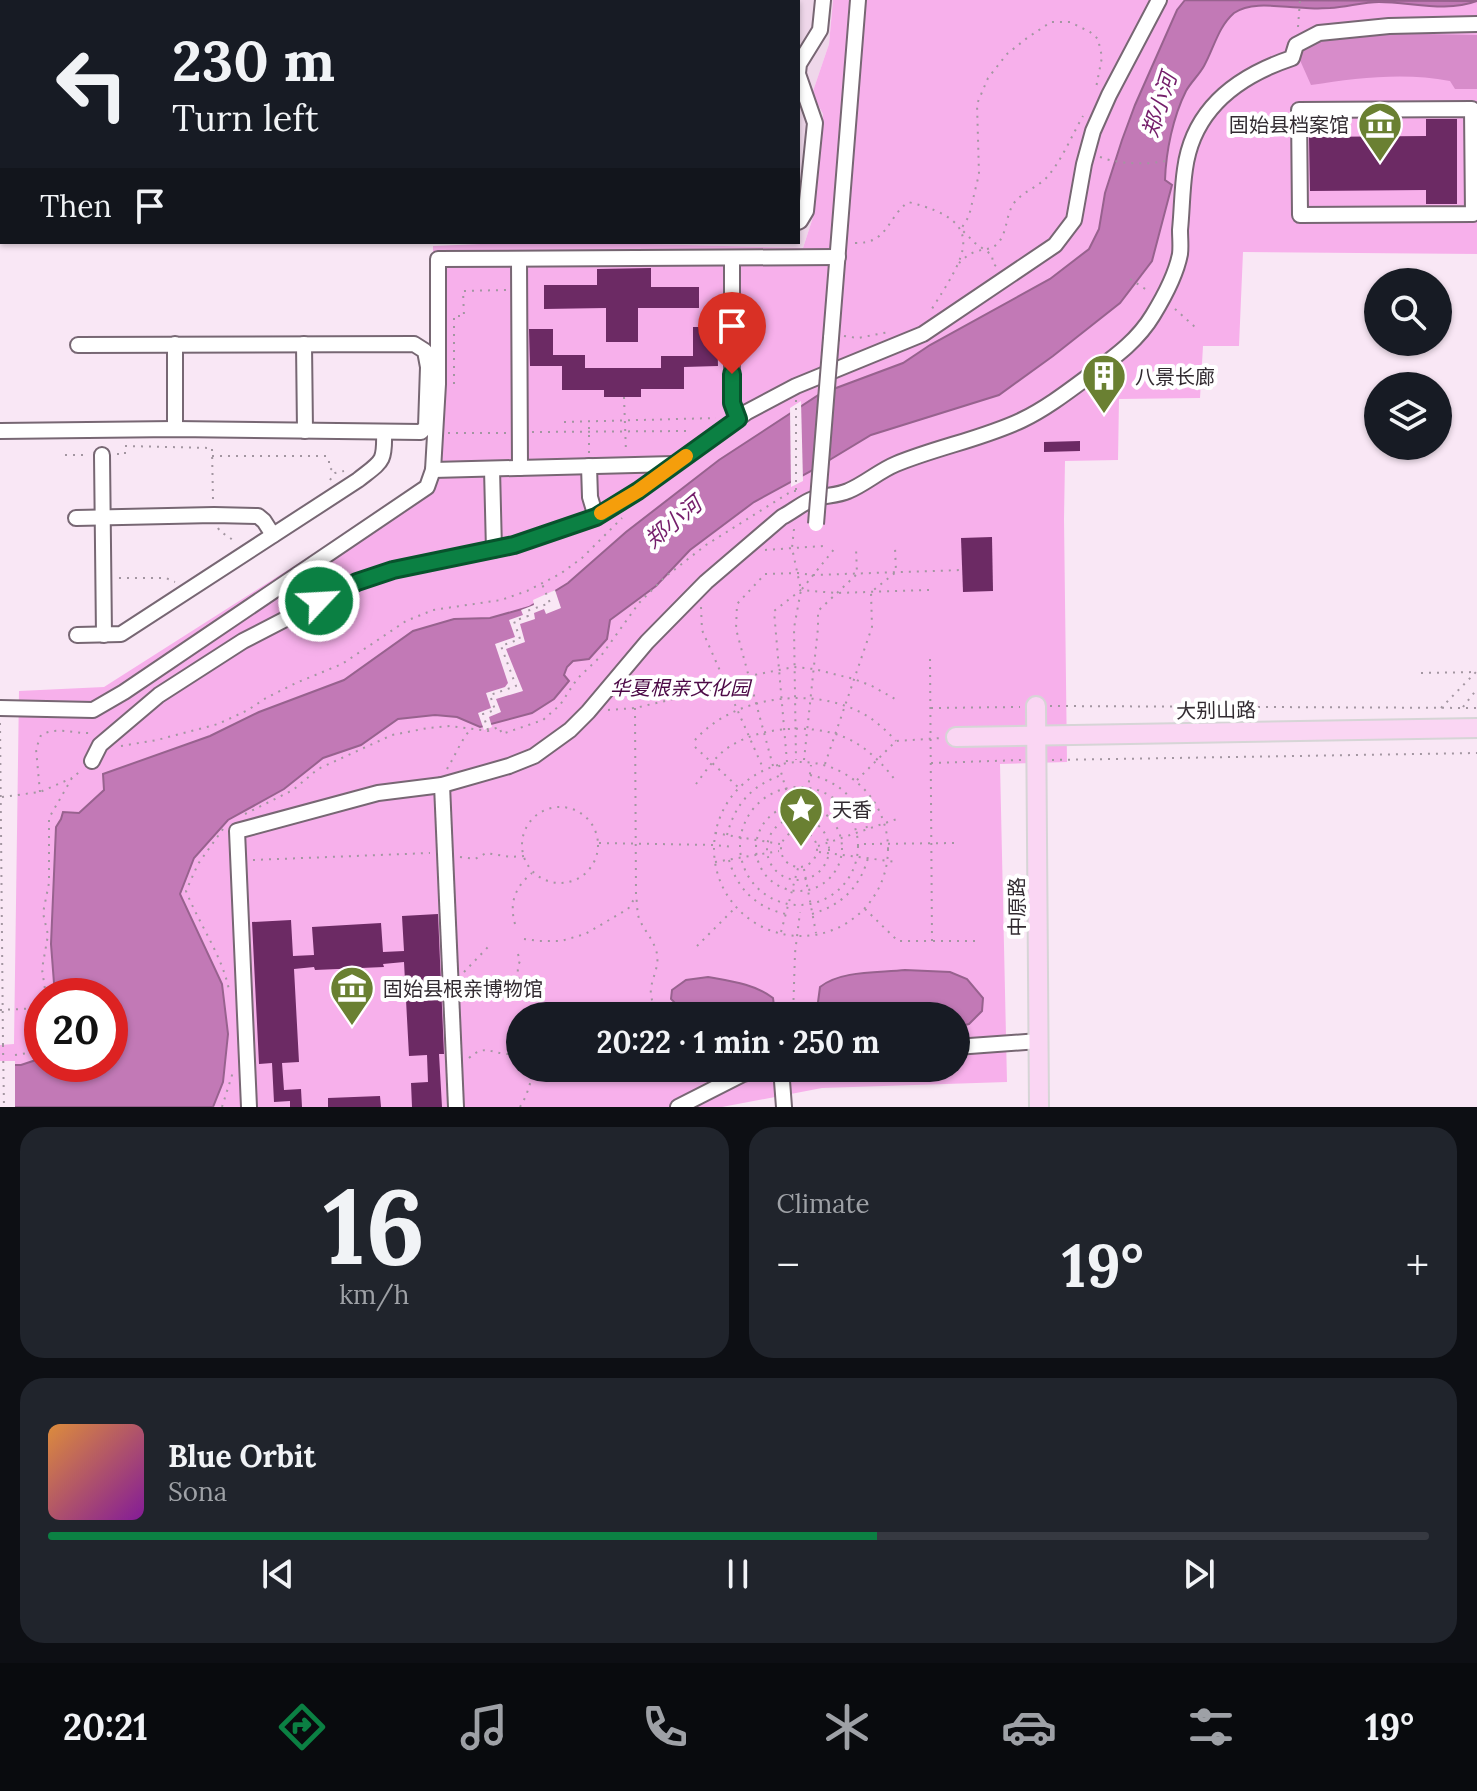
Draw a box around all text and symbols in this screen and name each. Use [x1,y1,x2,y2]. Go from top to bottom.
text: 230 m [172,25,335,96]
icon: left [40,32,144,136]
water label: 郑小河 [1135,65,1184,141]
text: Turn left [172,95,319,141]
museum icon: 固始县档案馆 [1356,100,1404,163]
place label: 固始县档案馆 [1229,112,1349,137]
icon: arrive [128,184,172,228]
text: Then [40,187,112,225]
map controls [1364,268,1452,460]
button: search [1364,268,1452,356]
pin [698,292,766,374]
icon: arrive [710,304,754,348]
building icon: 八景长廊 [1080,352,1128,415]
place label: 八景长廊 [1135,364,1215,389]
button: layers [1364,372,1452,460]
water label: 郑小河 [639,487,710,554]
position arrow [277,559,361,643]
park label: 华夏根亲文化园 [610,675,753,700]
street label: 大别山路 [1176,697,1256,723]
place icon: 天香 [777,785,825,848]
place label: 天香 [832,797,872,822]
street label: 中原路 [1004,877,1029,937]
museum icon: 固始县根亲博物馆 [328,964,376,1027]
place label: 固始县根亲博物馆 [383,976,543,1001]
speed limit sign: 20 [24,978,128,1082]
text: 20:22 · 1 min · 250 m [596,1023,880,1061]
text: 16 [323,1159,425,1292]
text: Climate [777,1187,870,1220]
text: 19° [1062,1227,1144,1303]
text: − [777,1237,800,1293]
text: + [1406,1237,1429,1293]
text: km/h [339,1278,409,1311]
text: Blue Orbit [168,1437,316,1475]
text: Sona [168,1475,227,1508]
icon: previous [256,1552,300,1596]
icon: pause [716,1552,760,1596]
icon: next [1177,1552,1221,1596]
icon: directions [274,1699,330,1755]
icon: music [456,1699,512,1755]
icon: phone [637,1699,693,1755]
icon: climate [819,1699,875,1755]
icon: car [1001,1699,1057,1755]
icon: filters [1183,1699,1239,1755]
text: 20:21 [63,1704,148,1750]
text: 19° [1365,1704,1414,1750]

